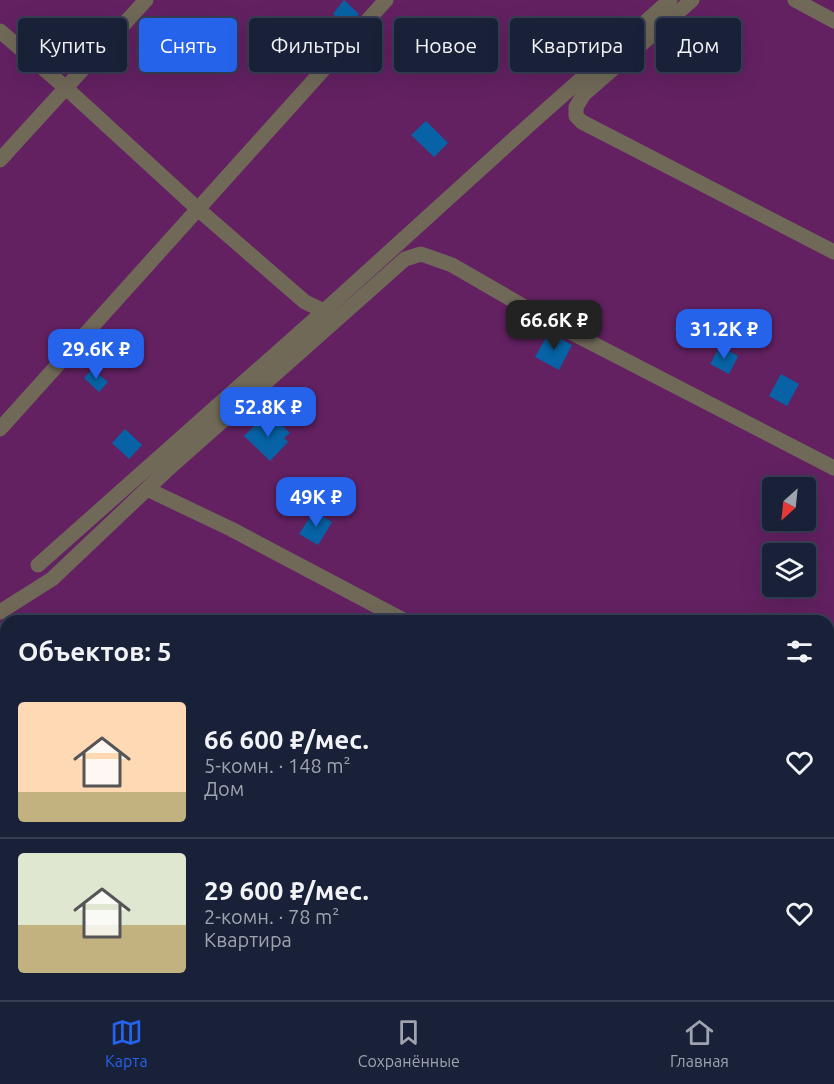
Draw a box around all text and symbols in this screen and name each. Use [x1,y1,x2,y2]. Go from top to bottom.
chip: Купить [18,18,127,72]
chip: Снять [139,18,237,72]
chip: Фильтры [249,18,382,72]
chip: Новое [394,18,498,72]
chip: Квартира [510,18,644,72]
chip: Дом [656,18,741,72]
pin: 66.6K ₽ [499,300,609,351]
text: 66.6K ₽ [520,308,588,331]
pin: 31.2K ₽ [669,309,779,360]
text: 31.2K ₽ [690,317,758,340]
pin: 29.6K ₽ [41,329,151,380]
text: 29.6K ₽ [62,337,130,360]
pin: 52.8K ₽ [213,387,323,438]
text: 52.8K ₽ [234,395,302,418]
pin: 49K ₽ [274,477,358,528]
north arrow [762,477,816,531]
map controls [762,477,816,597]
text: 49K ₽ [290,485,342,508]
button: layers [762,543,816,597]
icon: filters [783,635,816,668]
text: Объектов: 5 [18,637,172,666]
text: 66 600 ₽/мес. [204,725,369,754]
icon: home [66,726,138,798]
icon: heart [783,746,816,779]
text: 5-комн. · 148 m² [204,754,351,777]
text: Дом [204,777,244,800]
text: 29 600 ₽/мес. [204,876,369,905]
icon: home [66,877,138,949]
icon: heart [783,897,816,930]
text: 2-комн. · 78 m² [204,905,339,928]
text: Квартира [204,928,292,951]
tab: Карта [105,1016,148,1070]
tab: Сохранённые [358,1016,460,1070]
tab: Главная [670,1016,729,1070]

